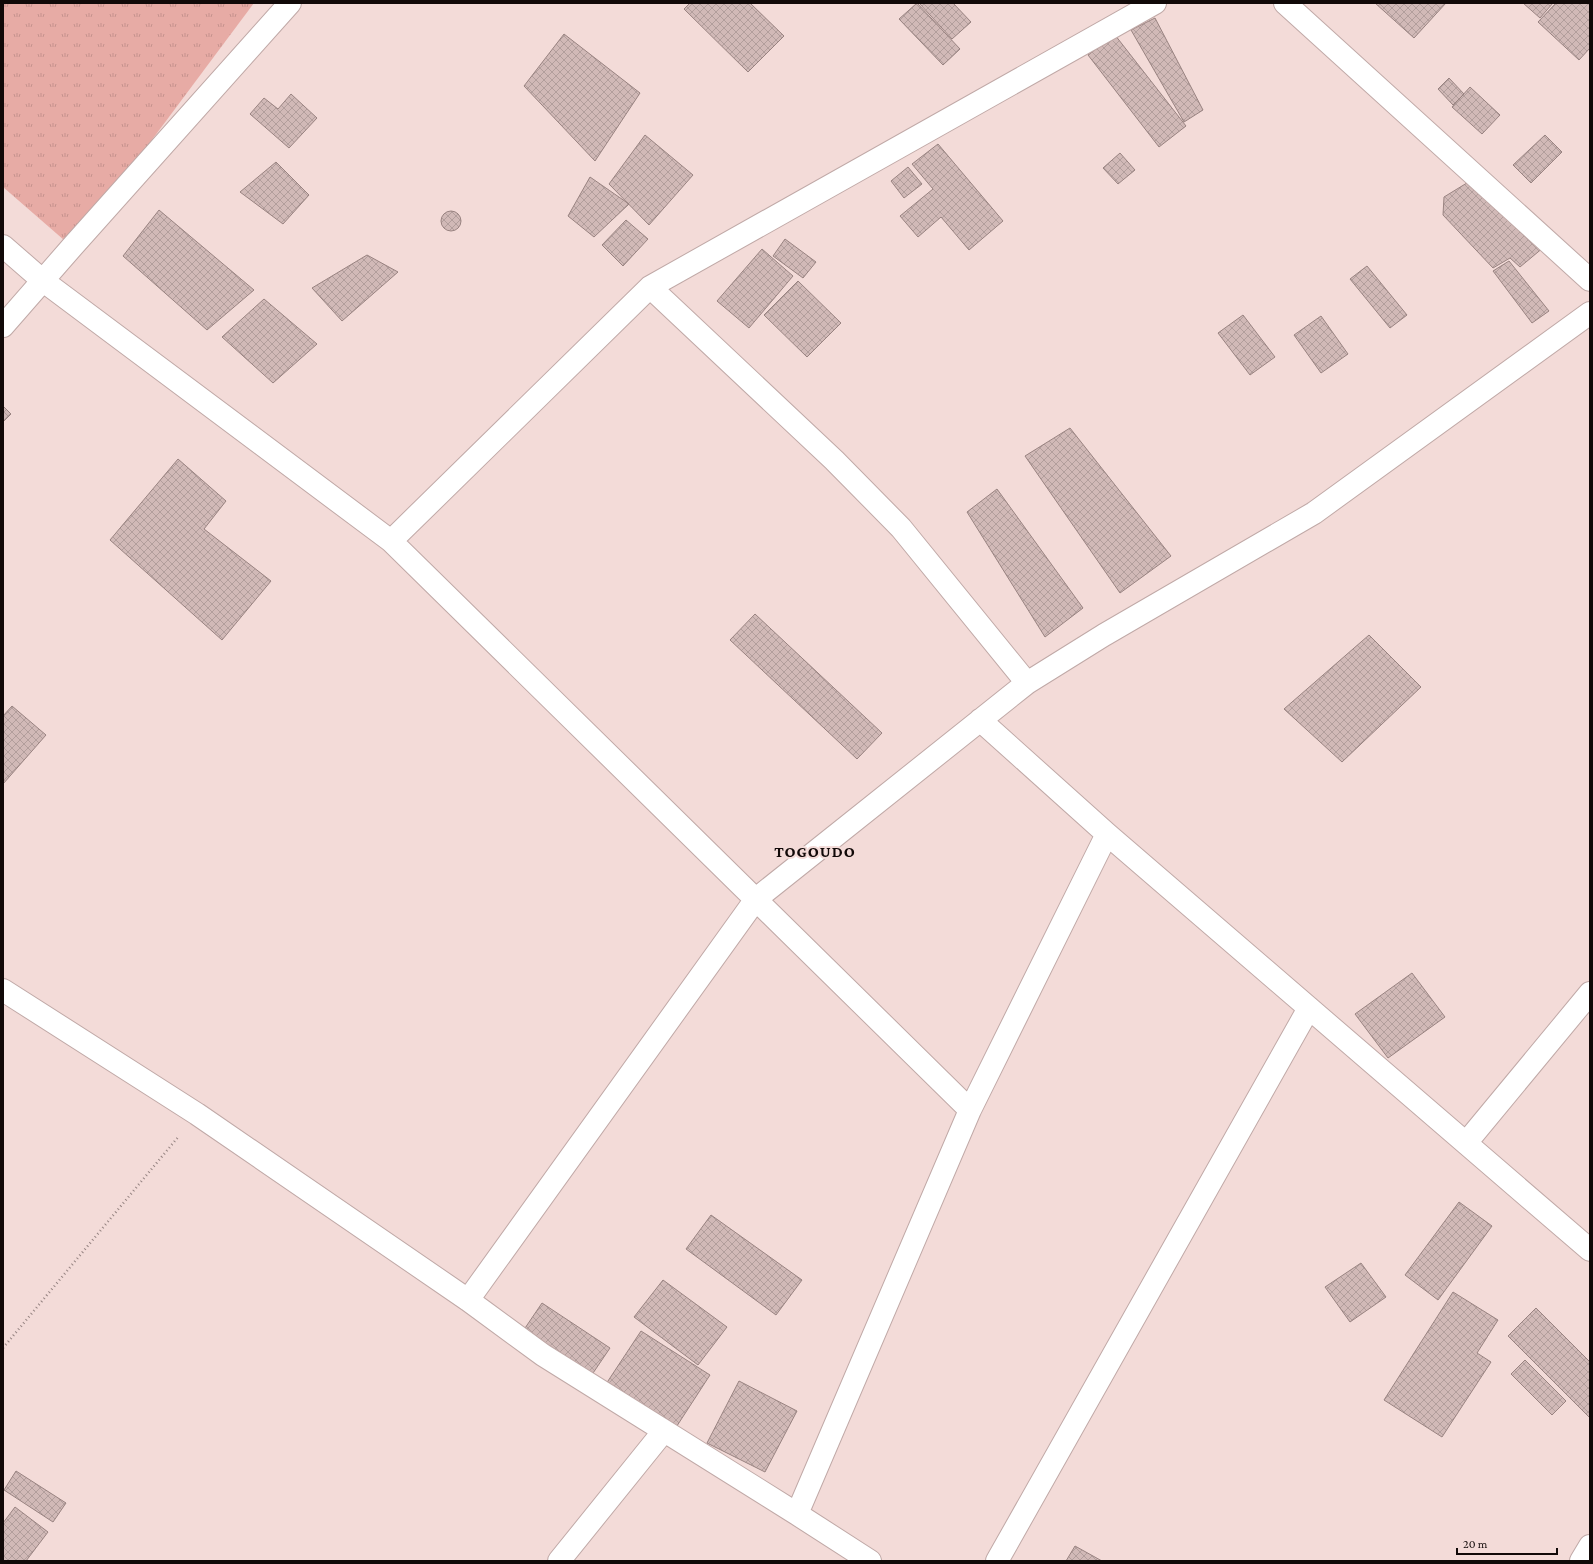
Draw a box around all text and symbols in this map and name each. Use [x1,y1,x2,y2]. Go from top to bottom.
district label: TOGOUDO [774,843,856,860]
scale bar [1457,1530,1557,1556]
text: 20 m [1463,1537,1488,1551]

